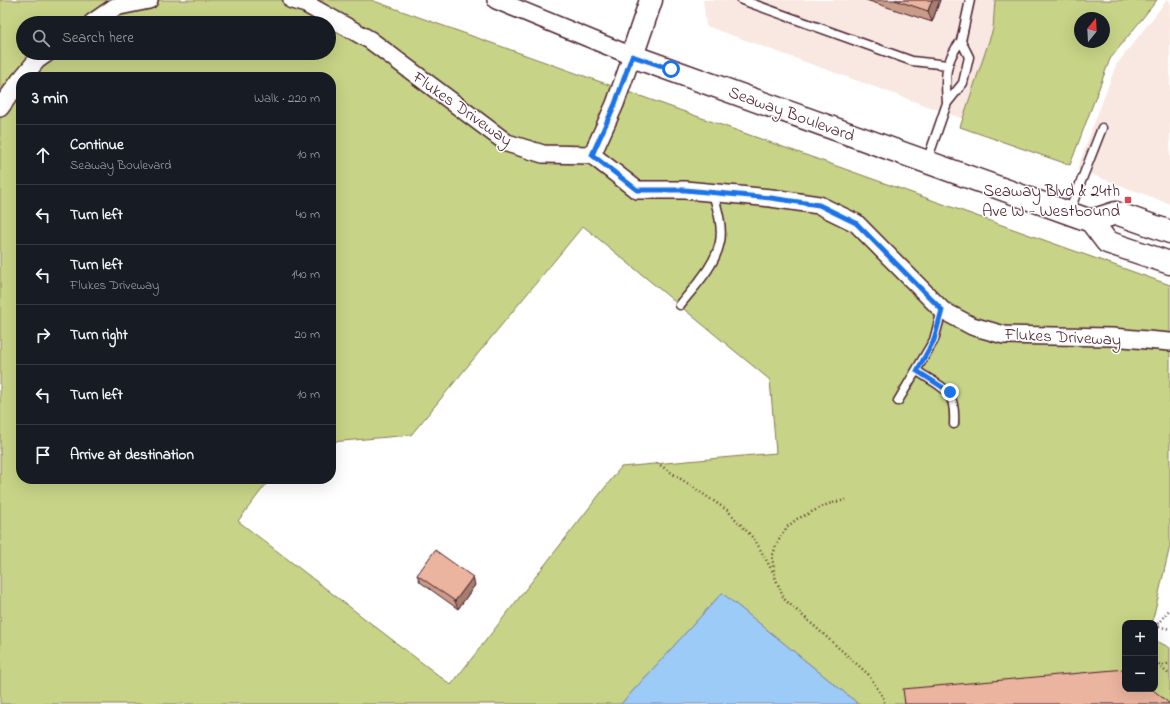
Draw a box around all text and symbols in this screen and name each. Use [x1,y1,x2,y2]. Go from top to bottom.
north arrow [1074,12,1110,48]
search box [16,16,336,60]
icon: search [30,27,52,49]
text: Search here [62,27,134,49]
route start [662,60,680,78]
street label: Flukes Driveway [406,65,517,154]
street label: Seaway Boulevard [724,80,859,150]
text: 3 min [32,86,68,111]
text: Walk · 220 m [254,89,320,108]
text: Continue [70,134,124,156]
icon: ahead [32,144,54,166]
text: 10 m [297,145,320,164]
text: Seaway Boulevard [70,156,172,175]
place label: Seaway Blvd & 24th Ave W - Westbound [982,179,1120,224]
marker: Seaway Blvd & 24th Ave W - Westbound [1123,195,1133,205]
icon: left [32,204,54,226]
text: Turn left [70,204,123,226]
text: 40 m [296,205,320,224]
text: Turn left [70,254,123,276]
icon: left [32,264,54,286]
text: 140 m [292,265,320,284]
text: Flukes Driveway [70,276,159,295]
street label: Flukes Driveway [1003,322,1122,354]
icon: right [32,324,54,346]
text: Turn right [70,324,128,346]
text: 20 m [295,325,320,344]
route end [941,383,959,401]
icon: left [32,384,54,406]
text: Turn left [70,384,123,406]
text: 10 m [297,385,320,404]
icon: arrive [32,444,54,466]
text: Arrive at destination [70,444,194,466]
map controls [1122,620,1158,692]
button: + [1122,620,1158,656]
button: − [1122,656,1158,692]

